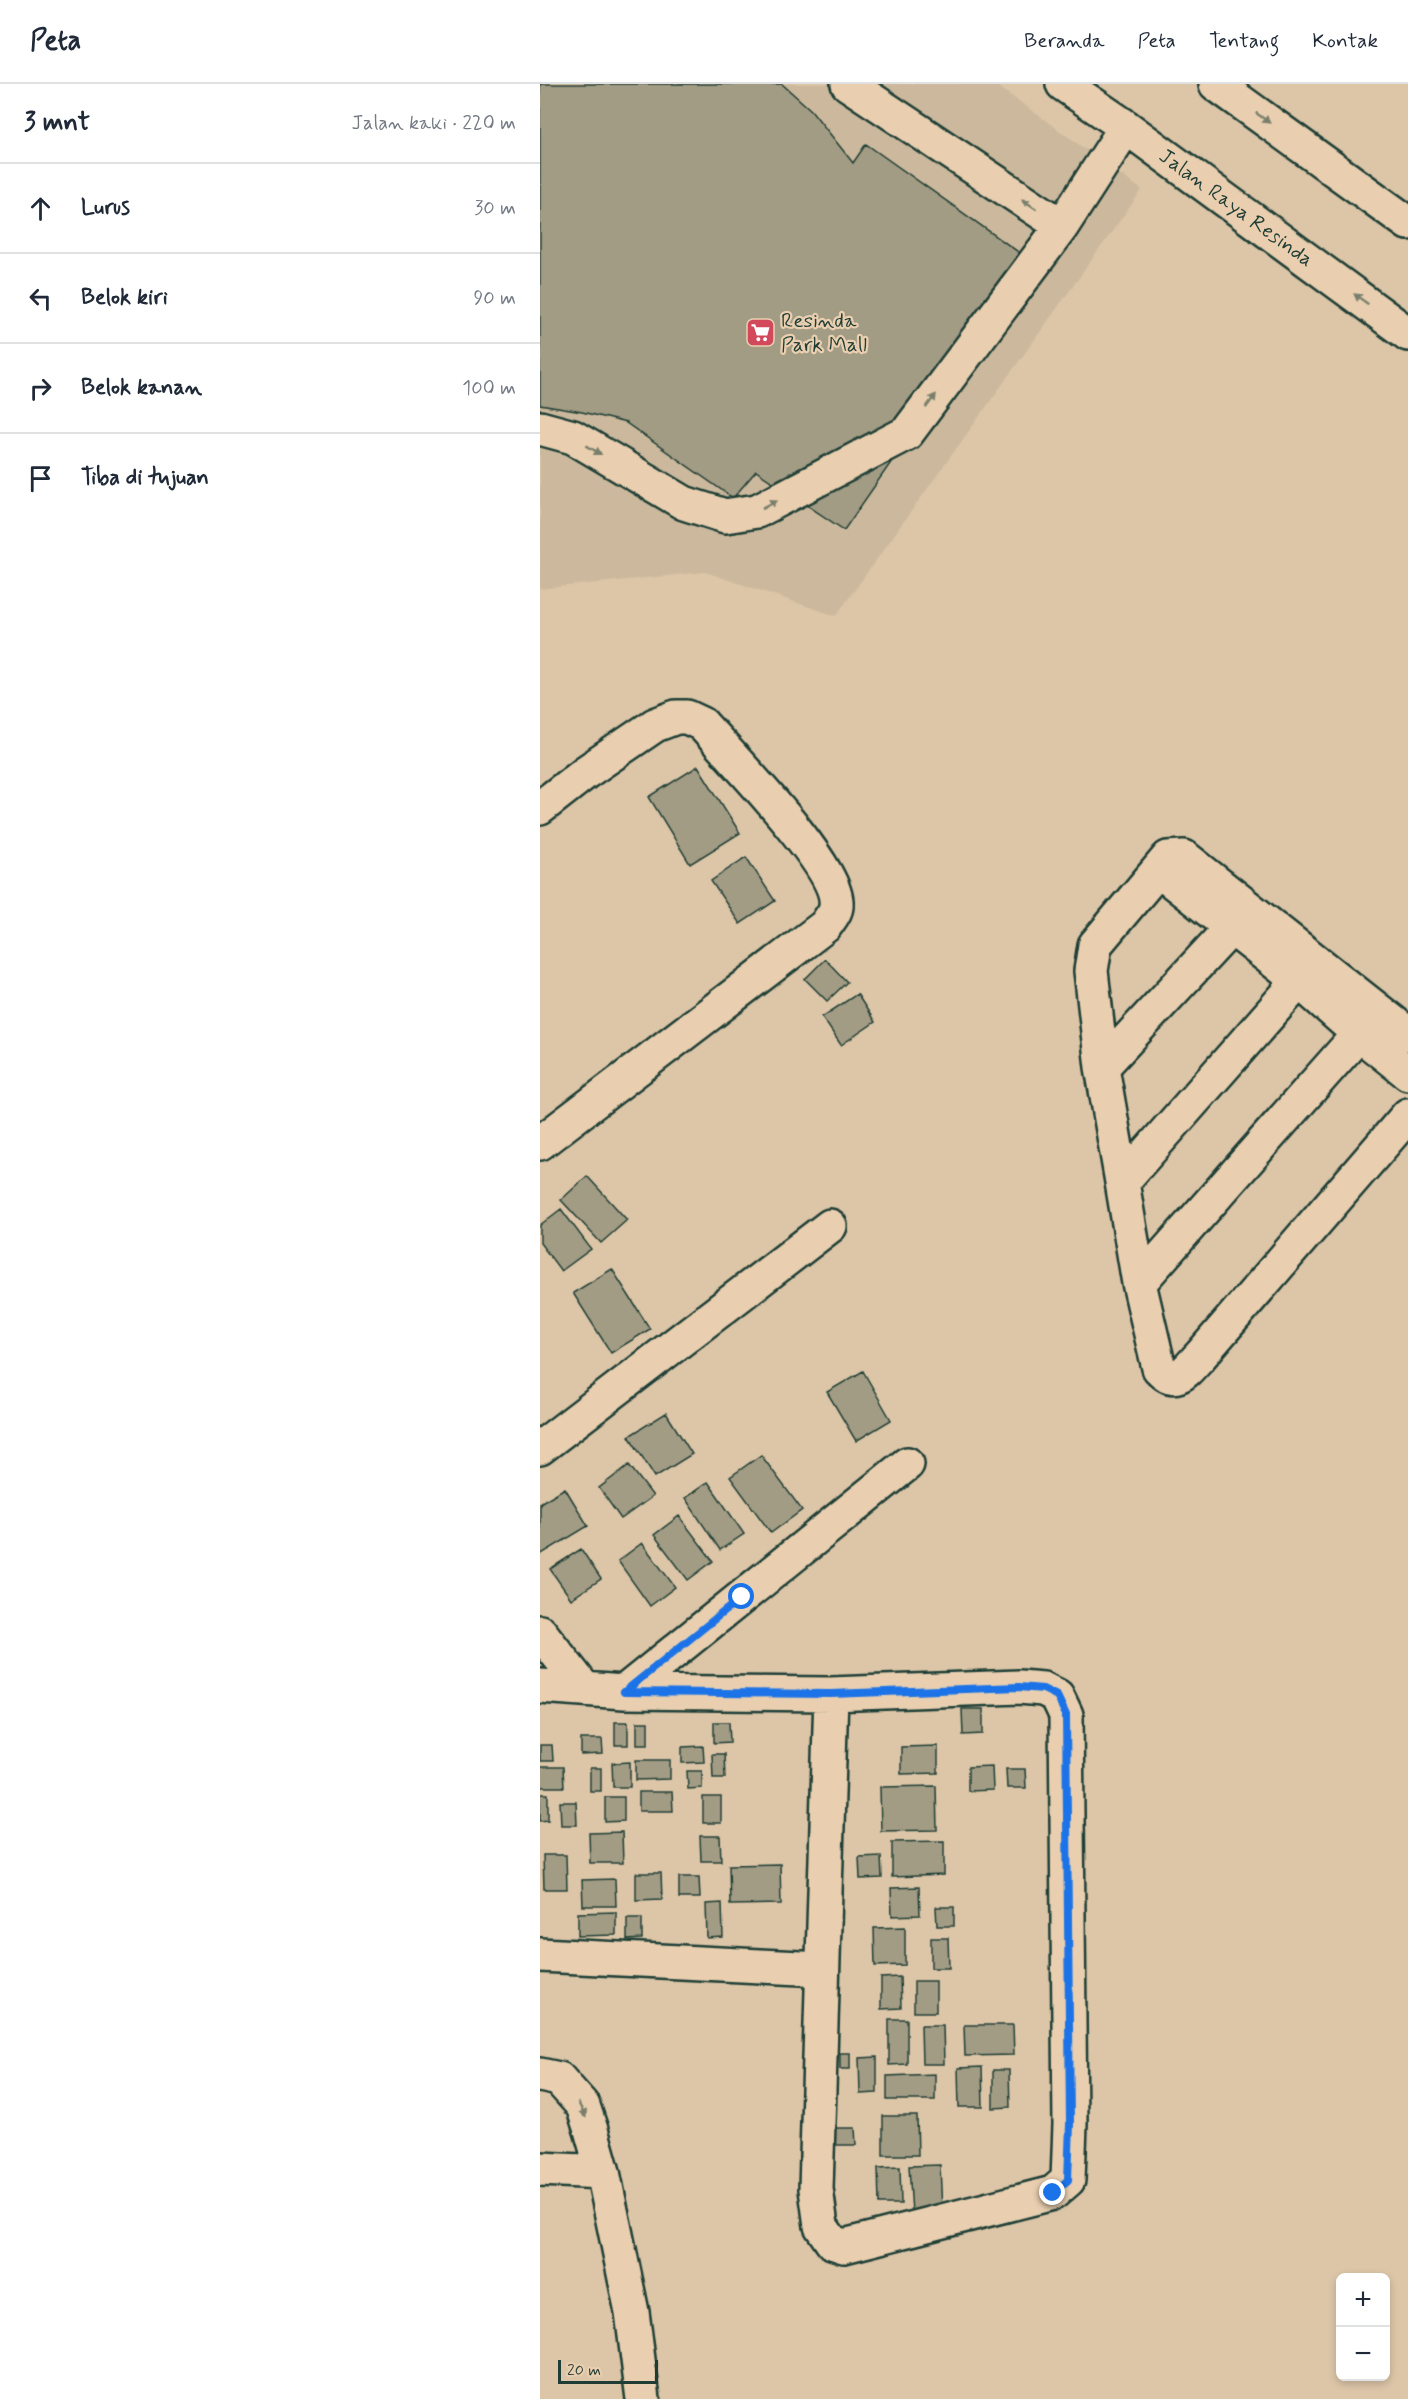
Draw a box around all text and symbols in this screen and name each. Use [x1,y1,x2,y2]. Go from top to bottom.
text: Peta [30,23,81,60]
text: Beranda [1024,27,1105,55]
text: Peta [1138,27,1176,55]
text: Tentang [1209,27,1279,55]
text: Kontak [1312,27,1378,55]
text: 3 mnt [24,106,90,140]
text: Jalan kaki · 220 m [352,110,516,137]
one-way arrow [1255,112,1271,124]
street label: Jalan Raya Resinda [1153,142,1319,274]
icon: ahead [24,192,57,225]
text: Lurus [81,194,130,222]
text: 30 m [474,195,516,222]
one-way arrow [1021,198,1037,210]
icon: left [24,282,57,315]
text: Belok kiri [81,284,168,312]
text: 90 m [473,285,516,312]
one-way arrow [1353,293,1369,305]
place label: Resinda Park Mall [781,307,867,359]
supermarket icon: Resinda Park Mall [744,317,776,349]
icon: right [24,372,57,405]
text: Belok kanan [81,374,202,402]
text: 100 m [462,375,516,402]
one-way arrow [925,393,937,408]
one-way arrow [586,444,602,455]
icon: arrive [24,462,57,495]
text: Tiba di tujuan [81,464,209,492]
one-way arrow [761,500,779,510]
route start [728,1583,754,1609]
one-way arrow [578,2101,587,2118]
route end [1039,2179,1065,2205]
map controls [1336,2273,1390,2381]
button: + [1336,2273,1390,2327]
button: − [1336,2327,1390,2381]
scale bar [558,2357,658,2384]
text: 20 m [567,2360,601,2381]

